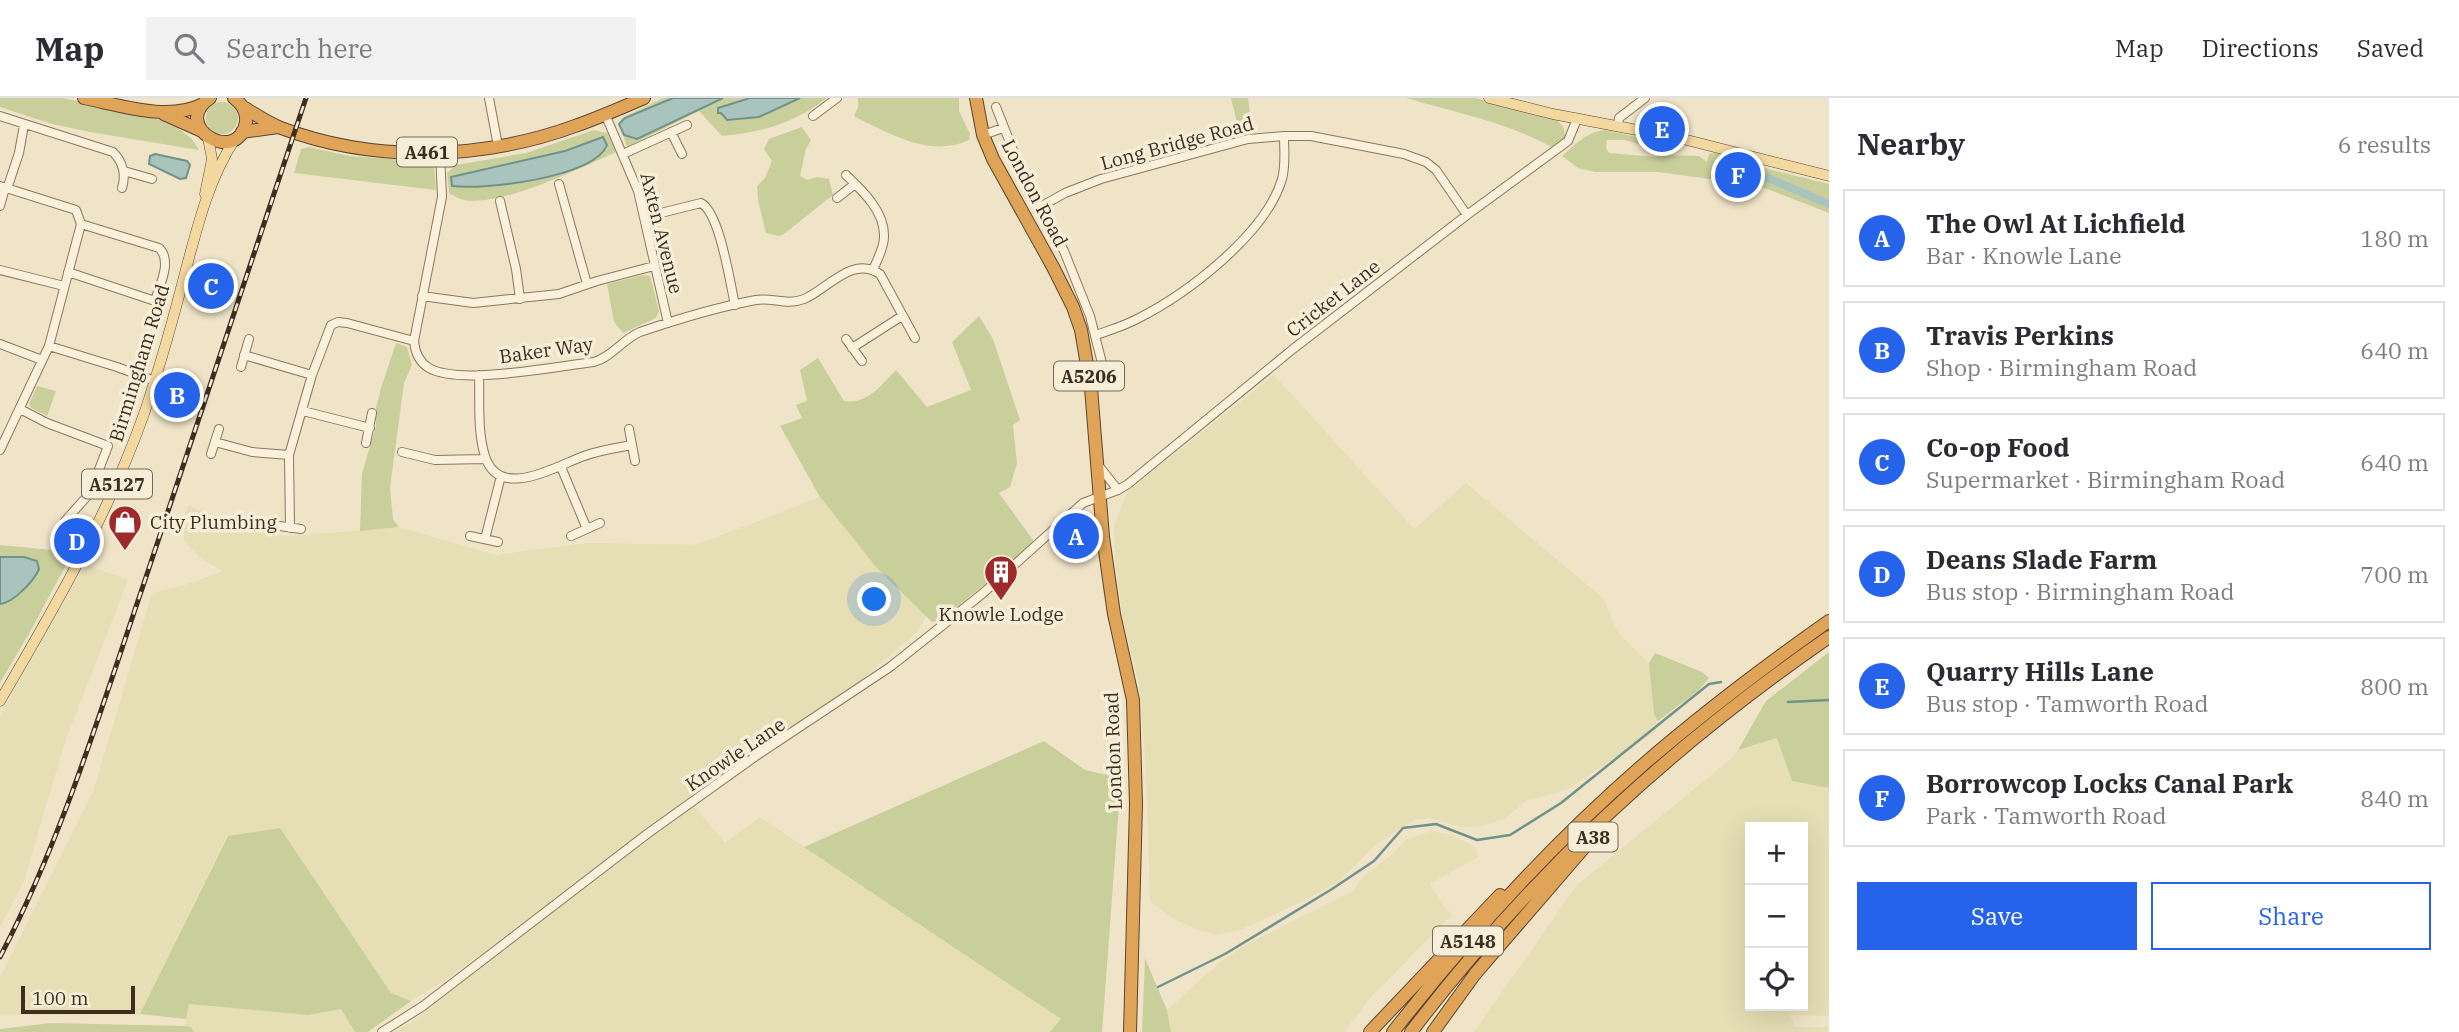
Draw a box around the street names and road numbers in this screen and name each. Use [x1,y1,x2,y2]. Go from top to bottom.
street label: Long Bridge Road [1098,111,1256,175]
street label: London Road [997,135,1073,251]
road number: A461 [397,138,457,166]
street label: Axten Avenue [635,170,689,296]
street label: Cricket Lane [1281,254,1385,342]
street label: Birmingham Road [104,281,174,445]
street label: Baker Way [498,331,595,368]
road number: A5206 [1054,362,1124,390]
road number: A5127 [82,470,152,498]
street label: London Road [1099,691,1127,811]
street label: Knowle Lane [681,712,789,796]
road number: A38 [1568,822,1618,852]
road number: A5148 [1433,926,1503,956]

